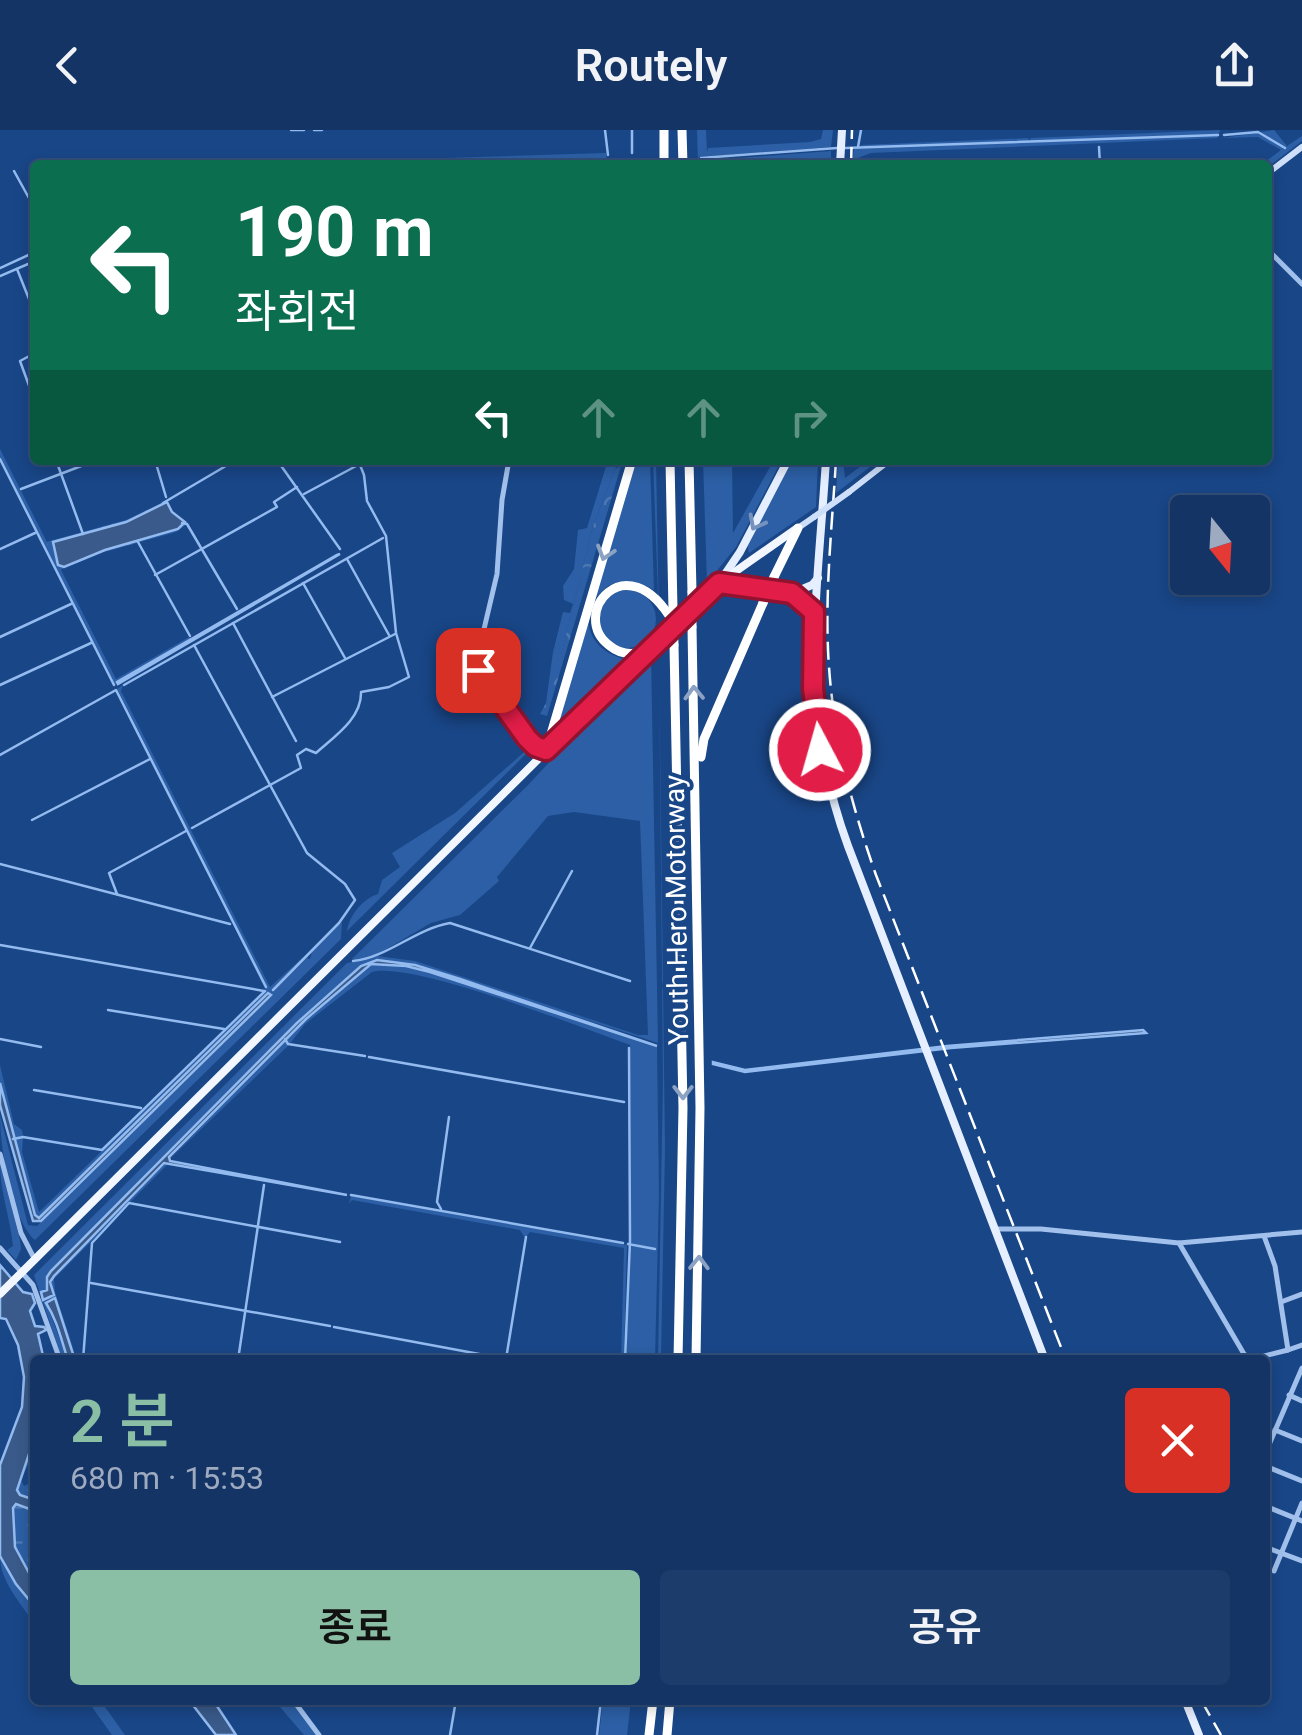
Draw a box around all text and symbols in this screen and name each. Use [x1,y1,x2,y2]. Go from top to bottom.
icon: back [40,38,95,93]
icon: share [1207,38,1262,93]
text: Routely [575,39,727,92]
text: 190 m [235,191,434,273]
icon: left [70,200,200,330]
text: 좌회전 [235,285,359,338]
icon: left [466,390,521,445]
icon: ahead [571,390,626,445]
icon: ahead [676,390,731,445]
icon: right [781,390,836,445]
north arrow [1170,495,1270,595]
map controls [1170,495,1270,595]
one-way arrow [748,512,768,530]
one-way arrow [596,544,617,561]
pin [436,628,521,713]
icon: arrive [451,643,506,698]
one-way arrow [684,684,705,700]
position arrow [768,698,872,802]
street label: Youth Hero Motorway [658,775,695,1045]
one-way arrow [672,1085,693,1101]
one-way arrow [689,1254,710,1270]
text: 2 분 [70,1386,174,1457]
button: close [1125,1388,1230,1493]
text: 680 m · 15:53 [70,1459,264,1497]
button: 종료 [70,1570,640,1685]
button: 공유 [660,1570,1230,1685]

